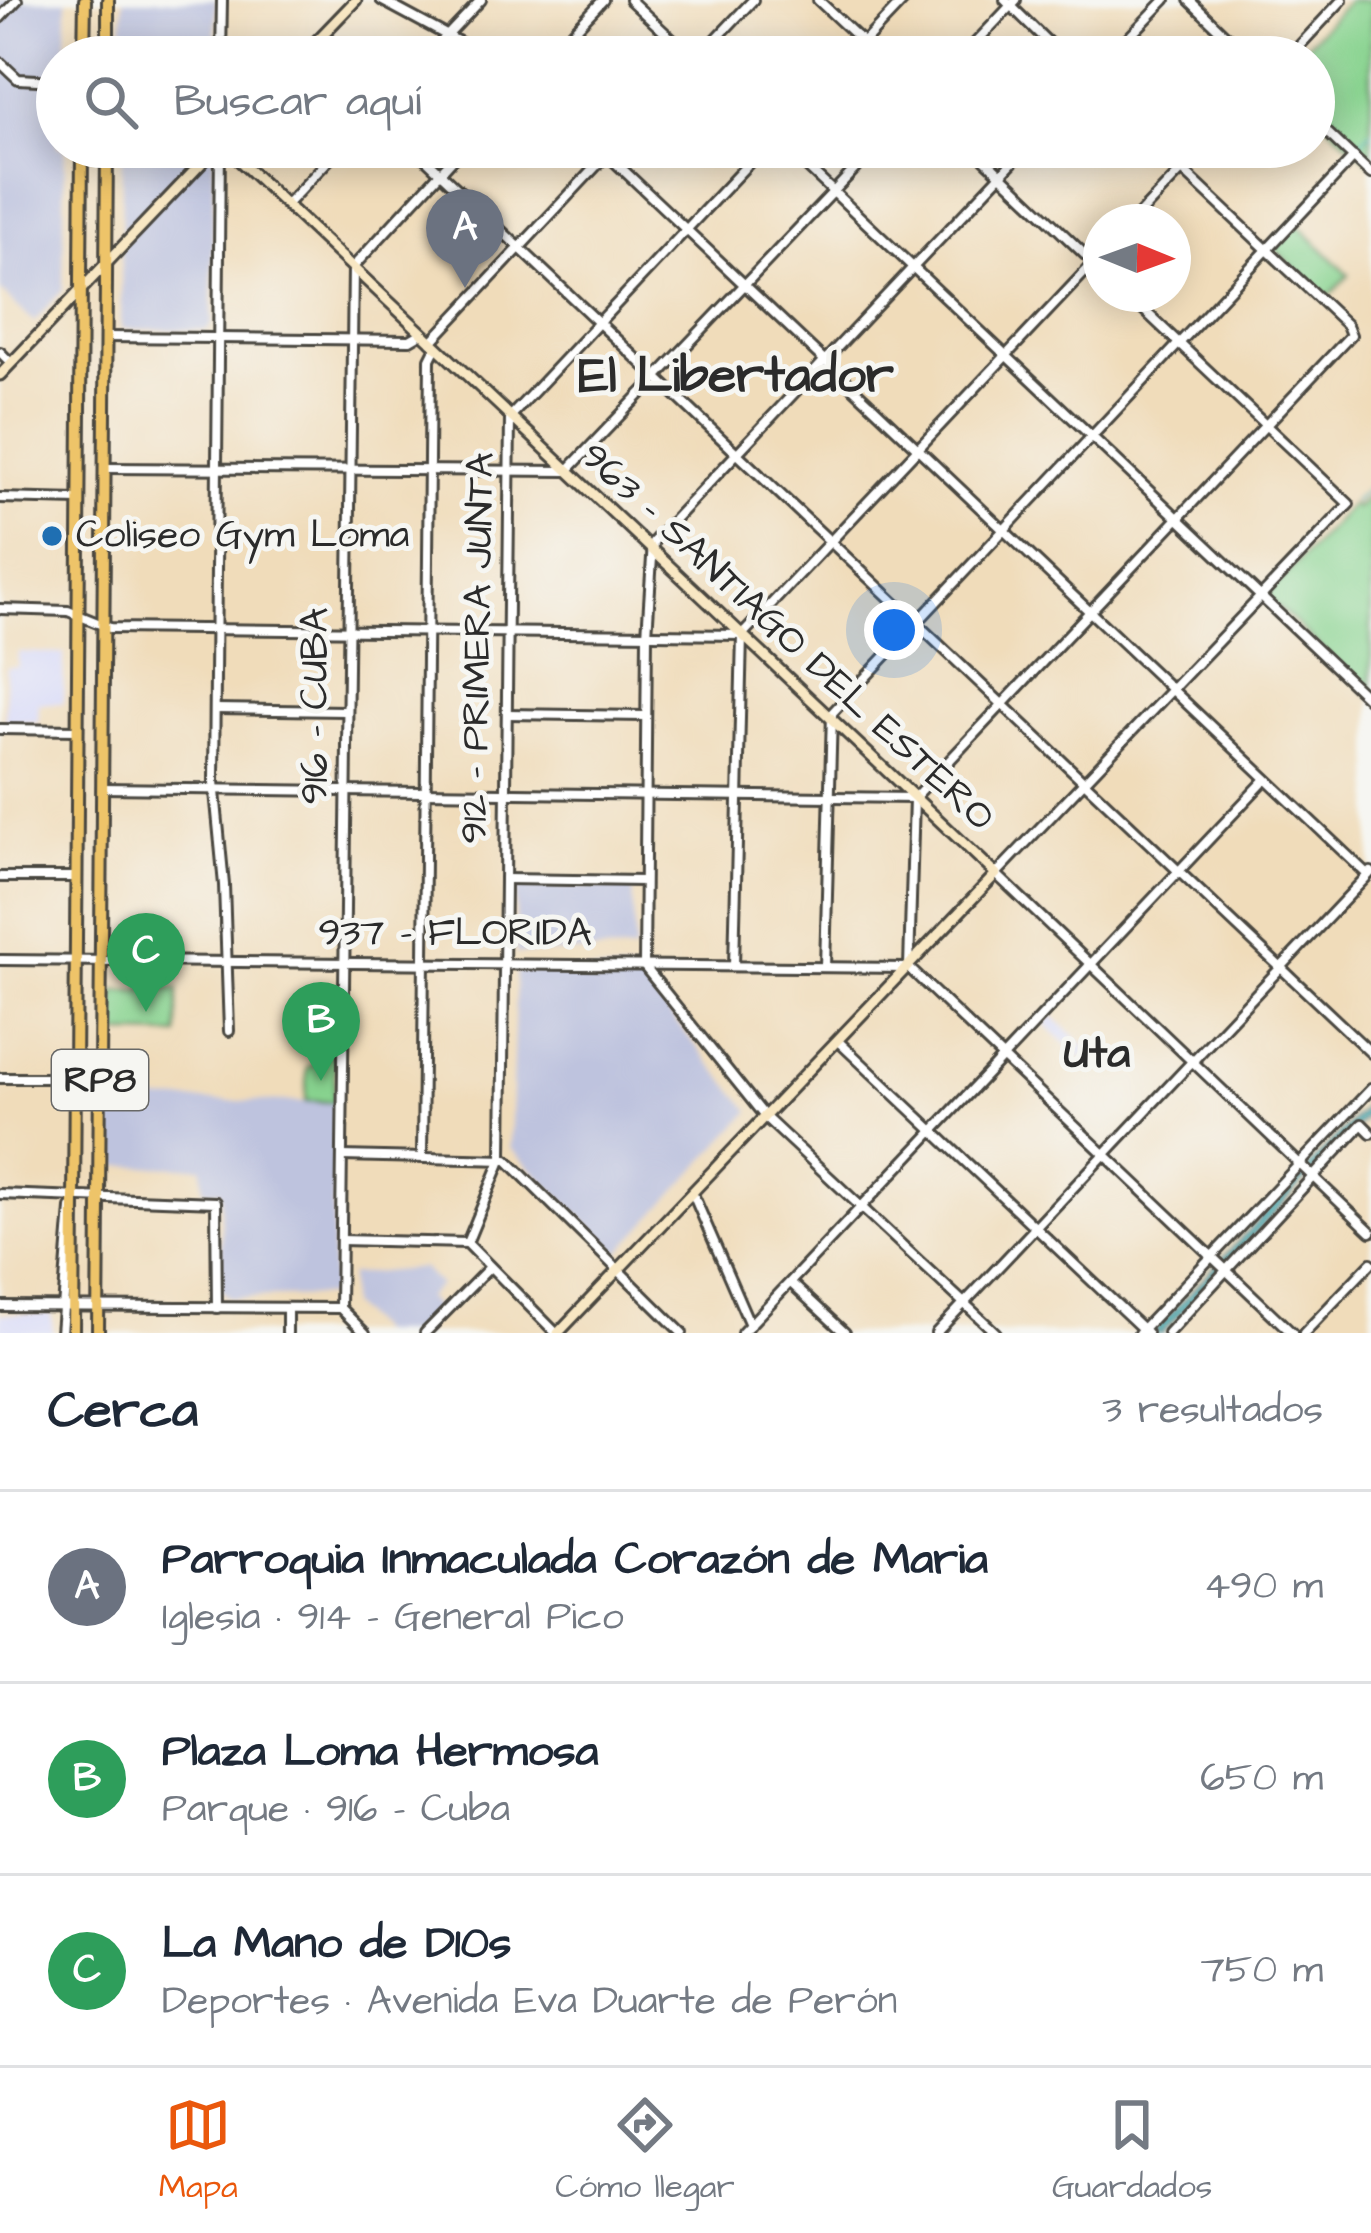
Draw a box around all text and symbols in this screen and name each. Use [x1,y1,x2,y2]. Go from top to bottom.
search box [36,36,1335,168]
icon: search [78,69,144,135]
text: Buscar aquí [174,71,421,133]
pin: A [426,189,504,288]
north arrow [1083,204,1191,312]
district label: El Libertador [578,341,894,412]
street label: 963 - SANTIAGO DEL ESTERO [568,430,1006,844]
street label: 912 - PRIMERA JUNTA [448,452,508,844]
place label: Coliseo Gym Loma [76,509,409,564]
marker: Coliseo Gym Loma [39,523,65,549]
your location [864,600,924,660]
street label: 916 - CUBA [289,607,343,805]
street label: 937 - FLORIDA [318,907,592,961]
pin: C [107,913,185,1012]
pin: B [282,982,360,1081]
district label: Uta [1064,1023,1130,1085]
road number: RP8 [52,1050,148,1110]
text: Cerca [48,1376,198,1447]
text: 3 resultados [1102,1384,1323,1438]
text: Parroquia Inmaculada Corazón de Maria [162,1529,988,1591]
text: A [75,1560,99,1614]
text: 490 m [1204,1560,1323,1614]
text: Iglesia · 914 - General Pico [162,1591,624,1645]
text: Plaza Loma Hermosa [162,1721,599,1783]
text: B [73,1752,101,1806]
text: 650 m [1200,1752,1323,1806]
text: Parque · 916 - Cuba [162,1783,510,1837]
text: La Mano de D10s [162,1913,511,1975]
text: C [73,1944,101,1998]
text: 750 m [1201,1944,1323,1998]
text: Deportes · Avenida Eva Duarte de Perón [162,1975,897,2029]
tab: Mapa [159,2092,238,2210]
tab: Cómo llegar [555,2092,735,2210]
tab: Guardados [1052,2092,1212,2210]

